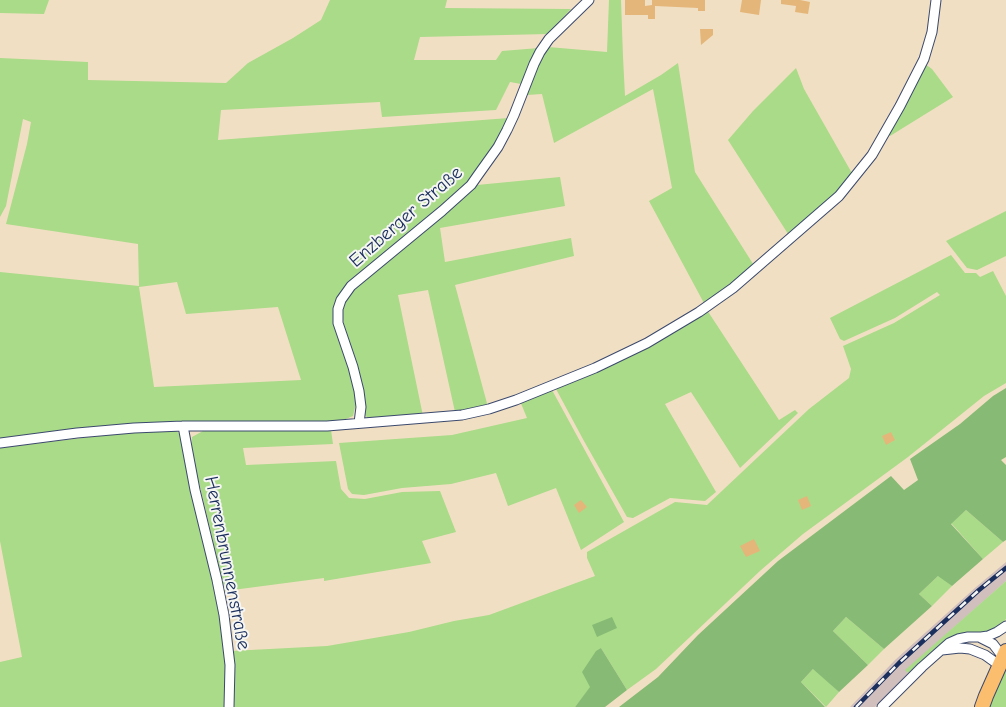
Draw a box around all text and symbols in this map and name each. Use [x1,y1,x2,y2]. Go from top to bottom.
street label: Enzberger Straße [345,162,467,272]
street label: Herrenbrunnenstraße [199,474,255,652]

